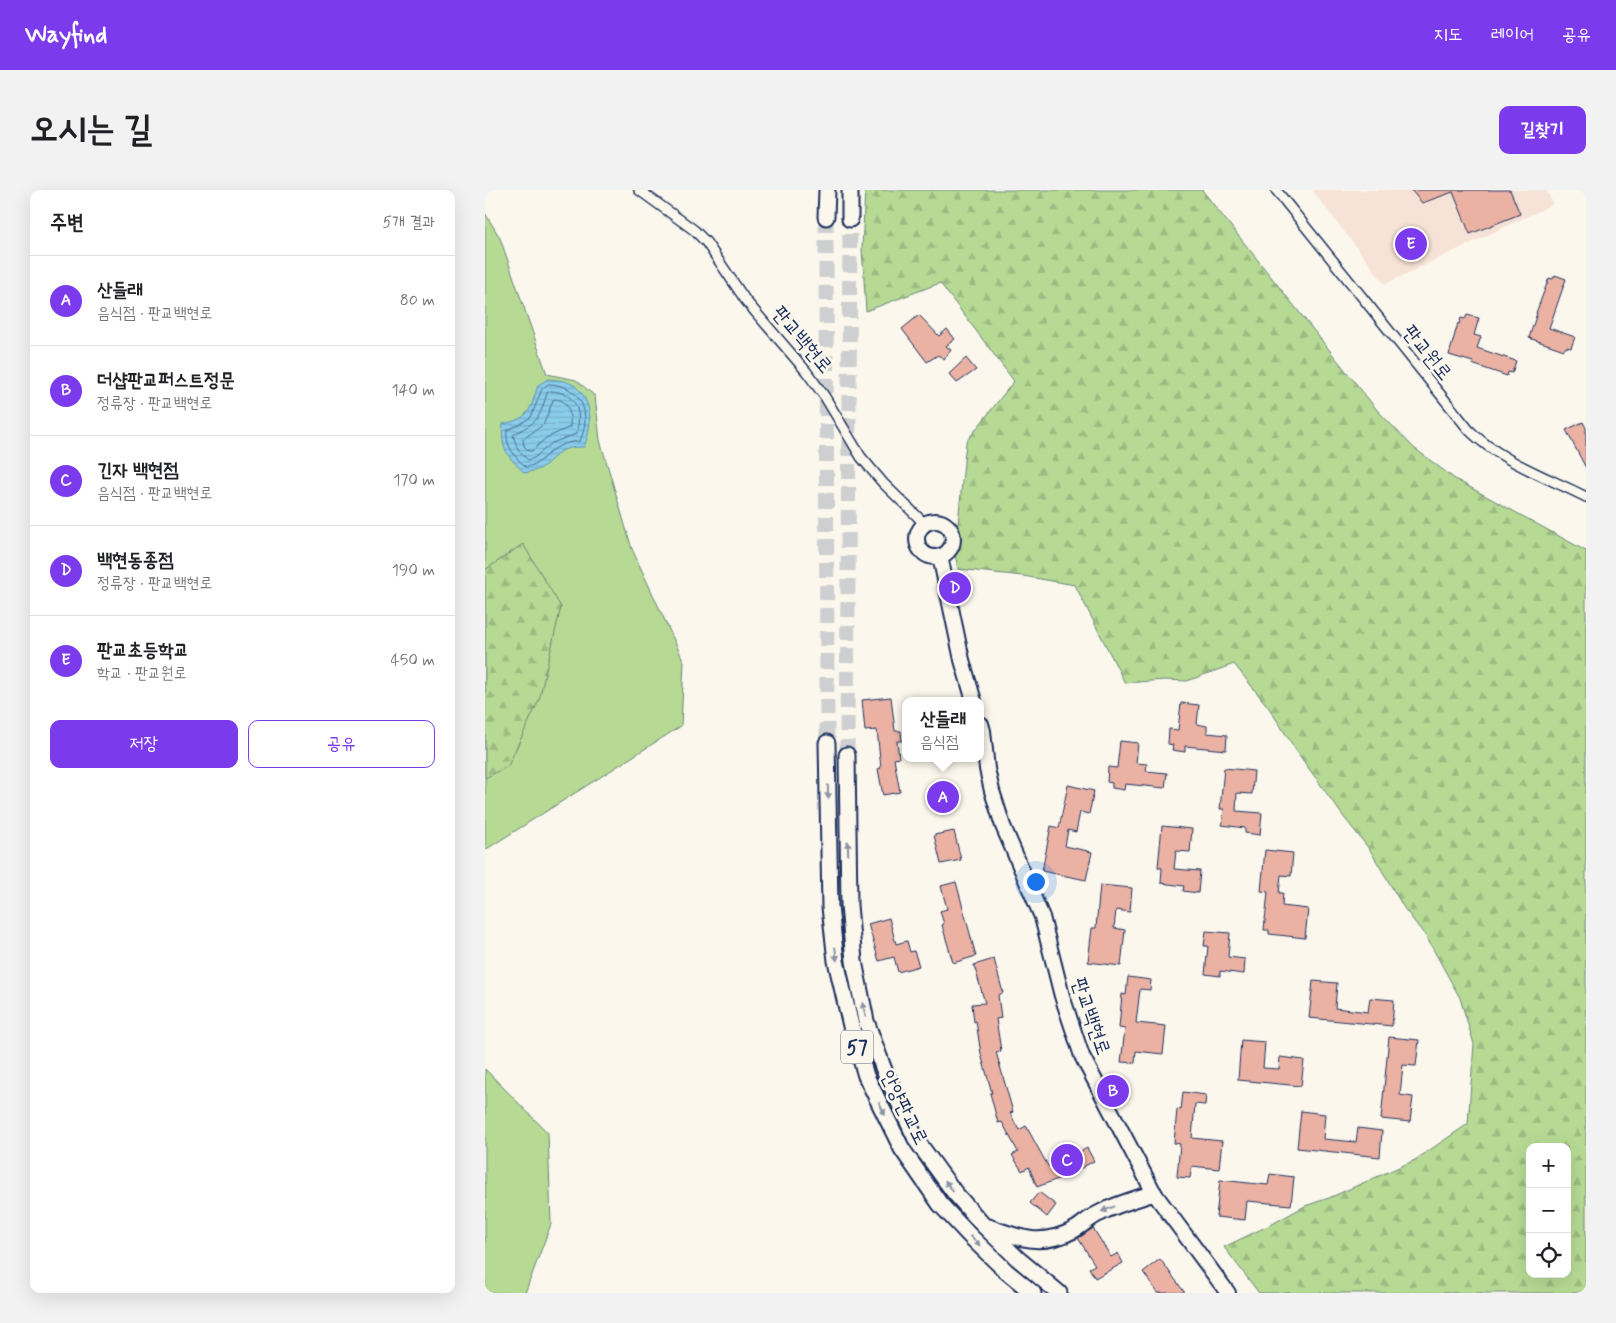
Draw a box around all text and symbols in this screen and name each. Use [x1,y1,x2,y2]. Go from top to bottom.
text: Wayfind [25,20,107,51]
text: 지도 [1434,23,1463,47]
text: 레이어 [1491,23,1534,47]
text: 공유 [1562,23,1591,47]
button: 길찾기 [1499,106,1586,154]
text: 오시는 길 [30,107,152,153]
text: 주변 [50,209,84,237]
text: 5개 결과 [382,212,435,233]
pin: E [1395,225,1427,263]
text: 산들래 [97,278,143,303]
text: A [61,290,71,311]
text: 80 m [400,290,435,311]
street label: 판교백현로 [766,300,838,379]
text: 음식점 · 판교백현로 [97,303,212,324]
street label: 판교원로 [1396,319,1458,386]
text: 더샵판교퍼스트정문 [97,368,235,393]
text: B [61,380,71,401]
text: 140 m [391,380,435,401]
text: 정류장 · 판교백현로 [97,393,212,414]
text: 긴자 백현점 [97,458,179,483]
text: C [60,470,72,491]
text: 170 m [393,470,435,491]
text: 음식점 · 판교백현로 [97,483,212,504]
text: 백현동종점 [97,548,173,573]
text: D [60,560,72,581]
text: 190 m [392,560,435,581]
pin: D [939,569,971,607]
text: 정류장 · 판교백현로 [97,573,212,594]
text: 판교초등학교 [97,638,189,663]
text: E [61,650,71,671]
text: 450 m [390,650,435,671]
text: 학교 · 판교원로 [97,663,187,684]
popup [902,697,984,762]
text: 산들래 [920,707,966,732]
button: 저장 [50,720,238,768]
button: 공유 [248,720,435,768]
text: 음식점 [920,732,959,753]
pin: A [927,778,959,816]
one-way arrow [824,784,832,800]
one-way arrow [844,840,852,856]
your location [1023,869,1049,895]
one-way arrow [832,946,840,962]
street label: 판교백현로 [1065,974,1116,1059]
one-way arrow [860,1002,868,1017]
road number: 57 [841,1030,873,1064]
street label: 안양판교로 [873,1066,934,1150]
pin: B [1097,1072,1129,1110]
one-way arrow [878,1102,886,1116]
pin: C [1051,1141,1083,1179]
map controls [1526,1143,1571,1278]
button: + [1526,1143,1571,1188]
one-way arrow [944,1180,955,1193]
button: − [1526,1188,1571,1233]
one-way arrow [1101,1206,1116,1213]
button: locate [1526,1233,1571,1278]
one-way arrow [968,1235,980,1247]

